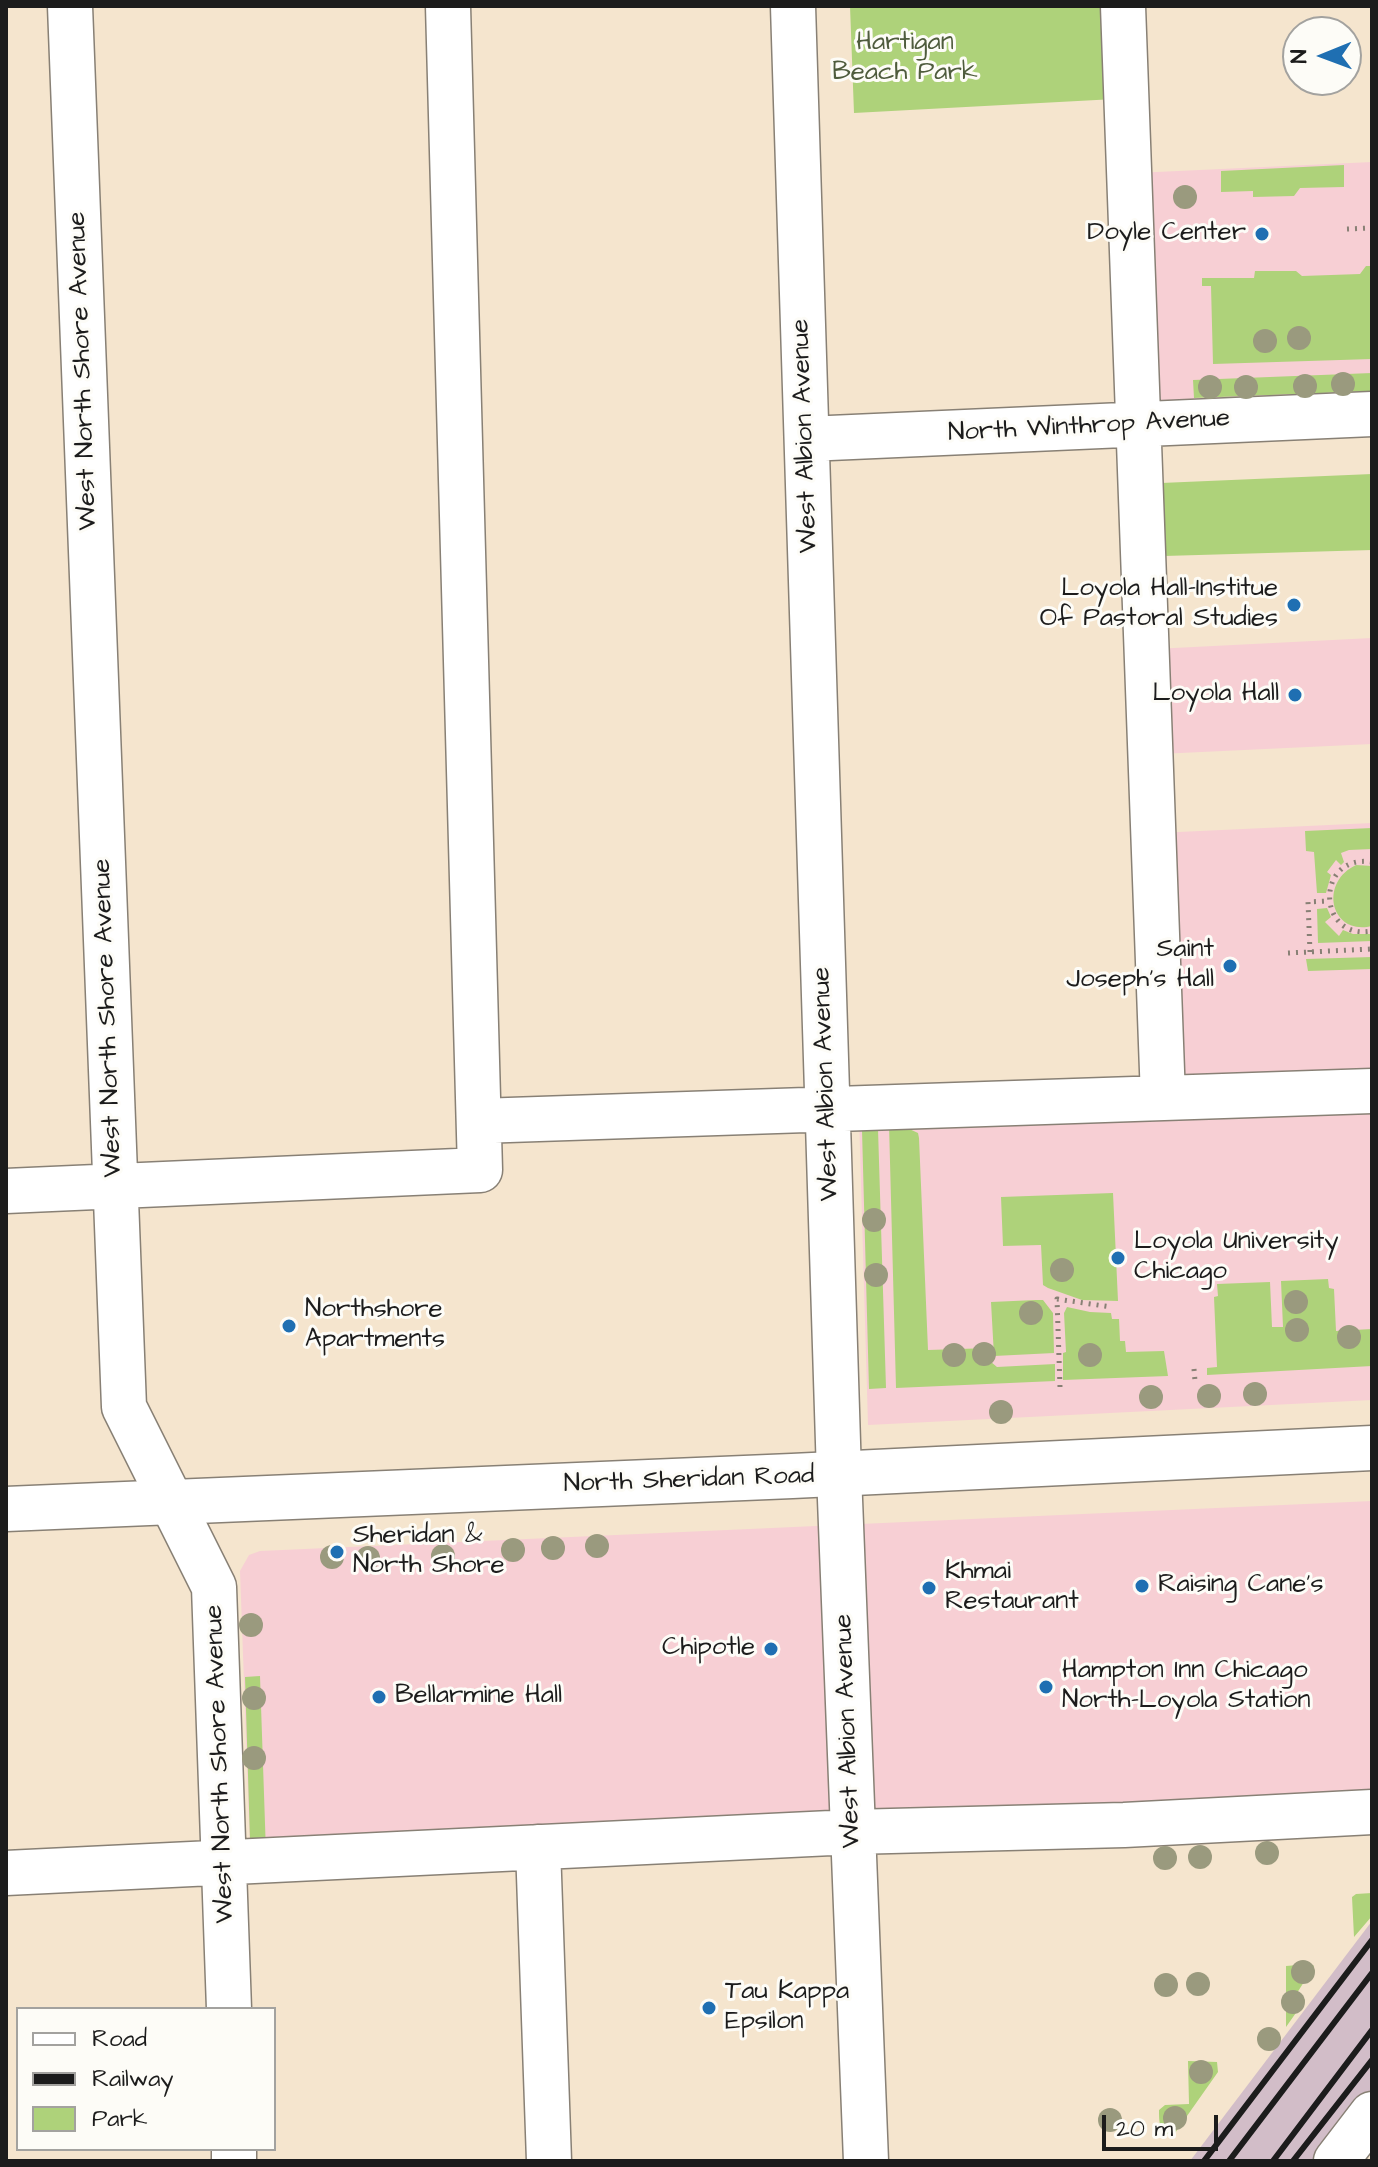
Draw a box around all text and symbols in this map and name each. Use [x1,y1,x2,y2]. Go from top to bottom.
north arrow [1282,16,1362,96]
park label: Hartigan Beach Park [832,28,978,90]
text: N [1284,49,1315,64]
street label: West North Shore Avenue [63,211,105,531]
place label: Doyle Center [1087,218,1246,250]
marker: Doyle Center [1253,225,1271,243]
street label: West Albion Avenue [786,318,826,554]
street label: North Winthrop Avenue [947,404,1231,450]
place label: Loyola Hall-Institue Of Pastoral Studies [1040,574,1278,636]
marker: Loyola Hall-Institue Of Pastoral Studies [1285,596,1303,614]
place label: Loyola Hall [1153,679,1279,711]
marker: Loyola Hall [1286,686,1304,704]
street label: West North Shore Avenue [88,858,130,1178]
place label: Saint Joseph's Hall [1066,935,1214,996]
marker: Saint Joseph's Hall [1221,957,1239,975]
street label: West Albion Avenue [807,966,847,1202]
place label: Loyola University Chicago [1134,1227,1338,1288]
marker: Loyola University Chicago [1109,1249,1127,1267]
place label: Northshore Apartments [305,1295,445,1356]
marker: Northshore Apartments [280,1317,298,1335]
street label: North Sheridan Road [563,1461,815,1501]
place label: Sheridan & North Shore [353,1521,505,1582]
marker: Sheridan & North Shore [328,1543,346,1561]
place label: Khmai Restaurant [945,1557,1079,1618]
place label: Raising Cane's [1158,1570,1323,1602]
marker: Raising Cane's [1133,1577,1151,1595]
marker: Khmai Restaurant [920,1579,938,1597]
street label: West North Shore Avenue [200,1604,242,1924]
street label: West Albion Avenue [829,1613,869,1849]
place label: Chipotle [662,1633,755,1665]
marker: Chipotle [762,1640,780,1658]
place label: Hampton Inn Chicago North-Loyola Station [1062,1656,1310,1718]
marker: Hampton Inn Chicago North-Loyola Station [1037,1678,1055,1696]
place label: Bellarmine Hall [395,1681,562,1713]
marker: Bellarmine Hall [370,1688,388,1706]
place label: Tau Kappa Epsilon [725,1977,849,2038]
marker: Tau Kappa Epsilon [700,1999,718,2017]
legend [16,2007,276,2151]
text: Road [92,2022,147,2056]
text: Railway [92,2062,174,2096]
scale bar [1106,2099,1222,2149]
text: Park [92,2102,148,2136]
text: 20 m [1116,2112,1173,2146]

